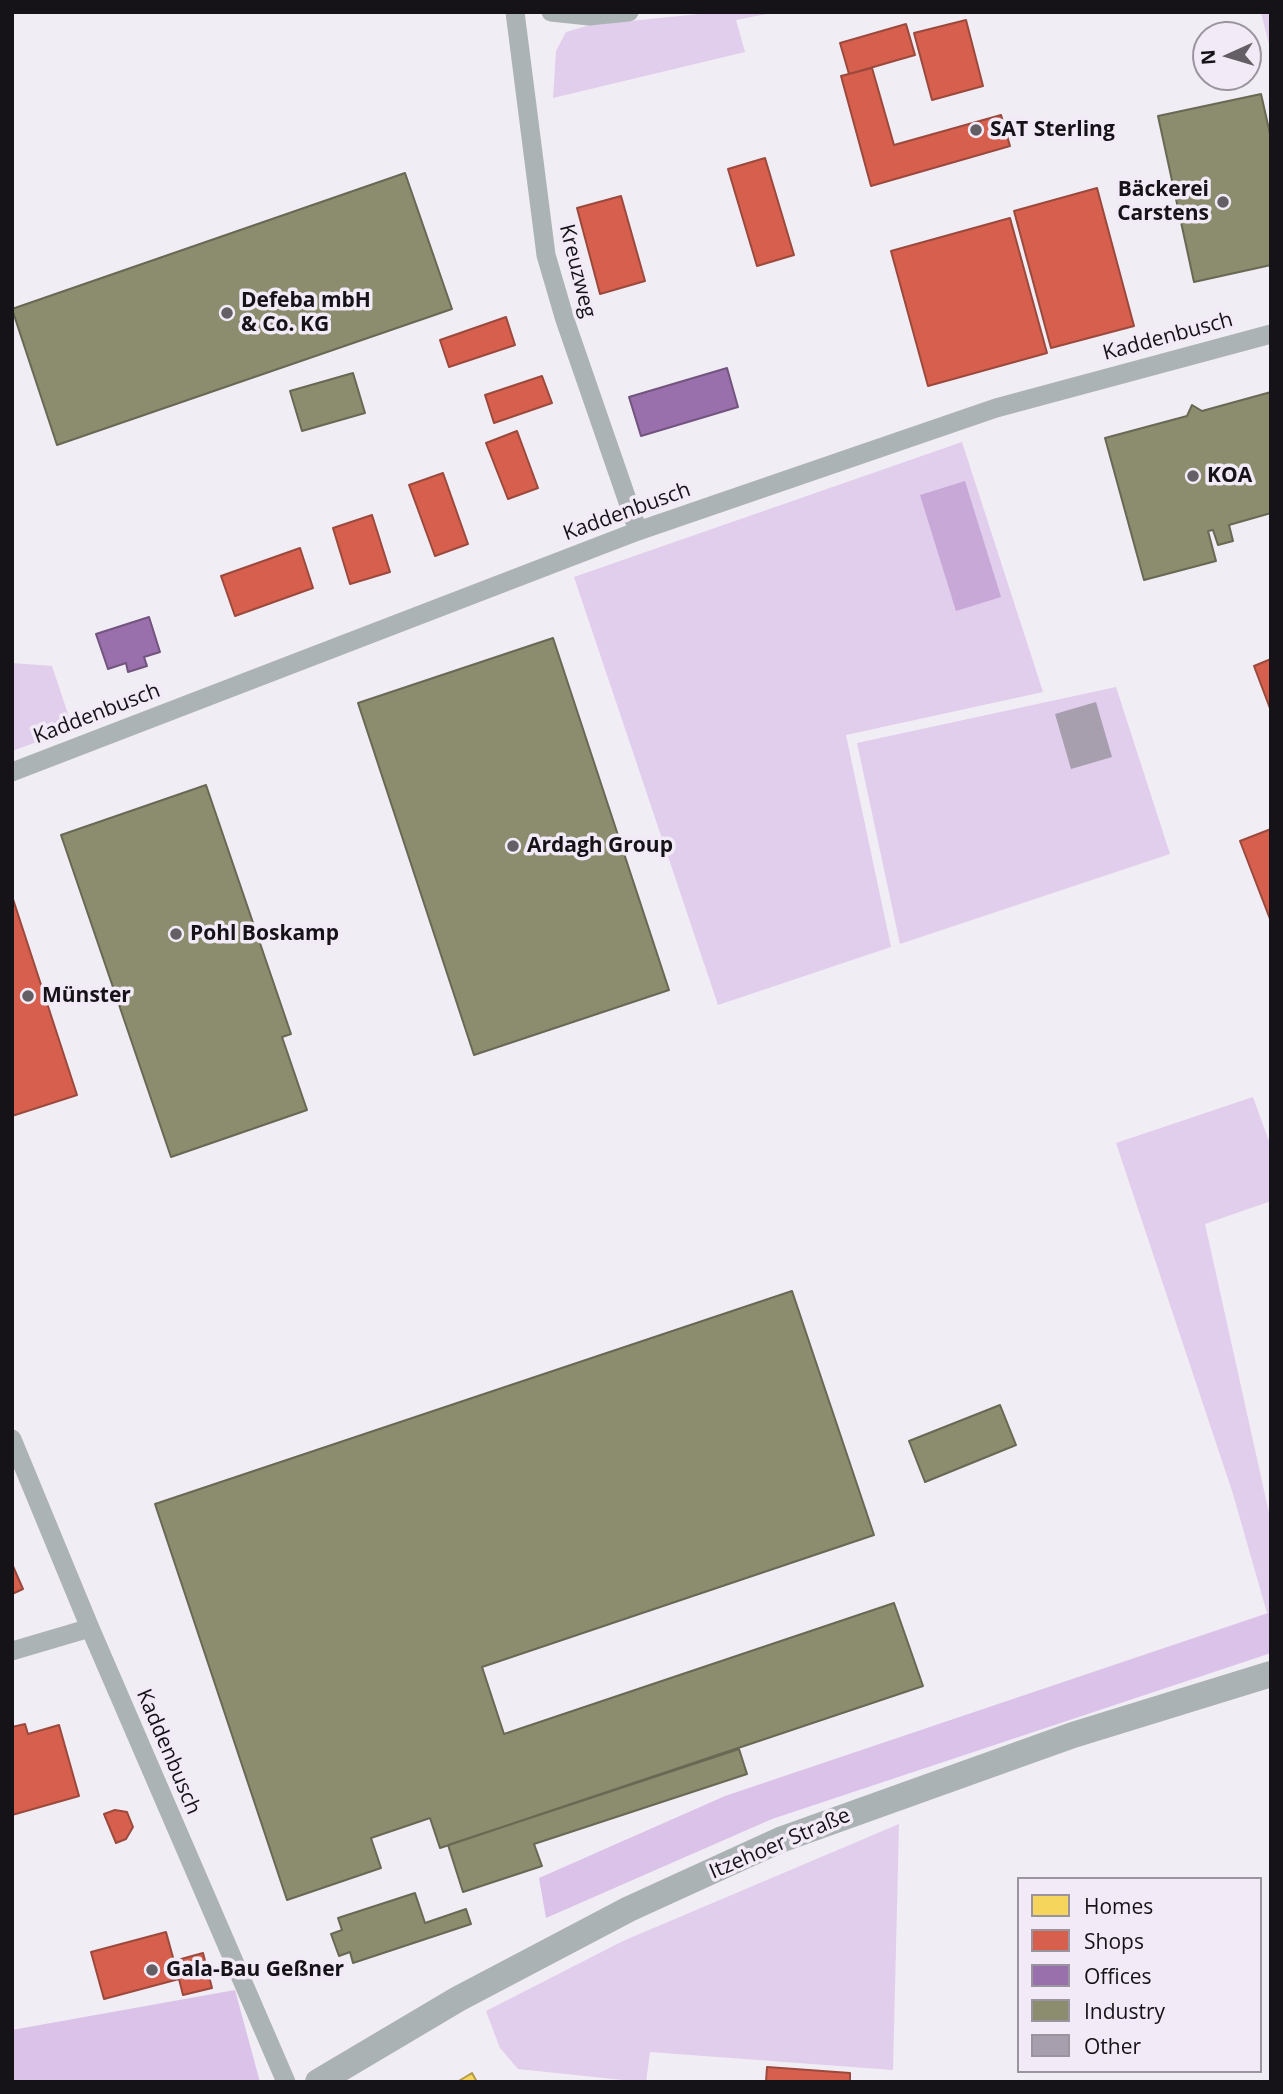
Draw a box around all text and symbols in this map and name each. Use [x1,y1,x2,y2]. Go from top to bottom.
north arrow [1192,21,1262,91]
text: N [1195,49,1222,66]
place label: SAT Sterling [990,117,1115,143]
marker: SAT Sterling [968,122,984,138]
place label: Bäckerei Carstens [1117,177,1209,227]
marker: Bäckerei Carstens [1215,194,1231,210]
street label: Kreuzweg [553,222,601,320]
place label: Defeba mbH & Co. KG [241,288,371,338]
marker: Defeba mbH & Co. KG [219,305,235,321]
street label: Kaddenbusch [1100,308,1236,366]
place label: KOA [1207,463,1252,489]
marker: KOA [1185,468,1201,484]
street label: Kaddenbusch [560,477,694,547]
street label: Kaddenbusch [30,678,164,750]
place label: Ardagh Group [527,833,673,859]
marker: Ardagh Group [505,838,521,854]
place label: Pohl Boskamp [190,921,339,947]
marker: Pohl Boskamp [168,926,184,942]
place label: Münster [42,983,131,1009]
marker: Münster [20,988,36,1004]
street label: Kaddenbusch [130,1686,206,1818]
street label: Itzehoer Straße [706,1803,854,1885]
legend [1017,1877,1262,2073]
text: Homes [1084,1892,1153,1920]
text: Shops [1084,1927,1144,1955]
place label: Gala-Bau Geßner [166,1957,344,1983]
marker: Gala-Bau Geßner [144,1962,160,1978]
text: Offices [1084,1962,1152,1990]
text: Industry [1084,1997,1165,2025]
text: Other [1084,2032,1141,2060]

